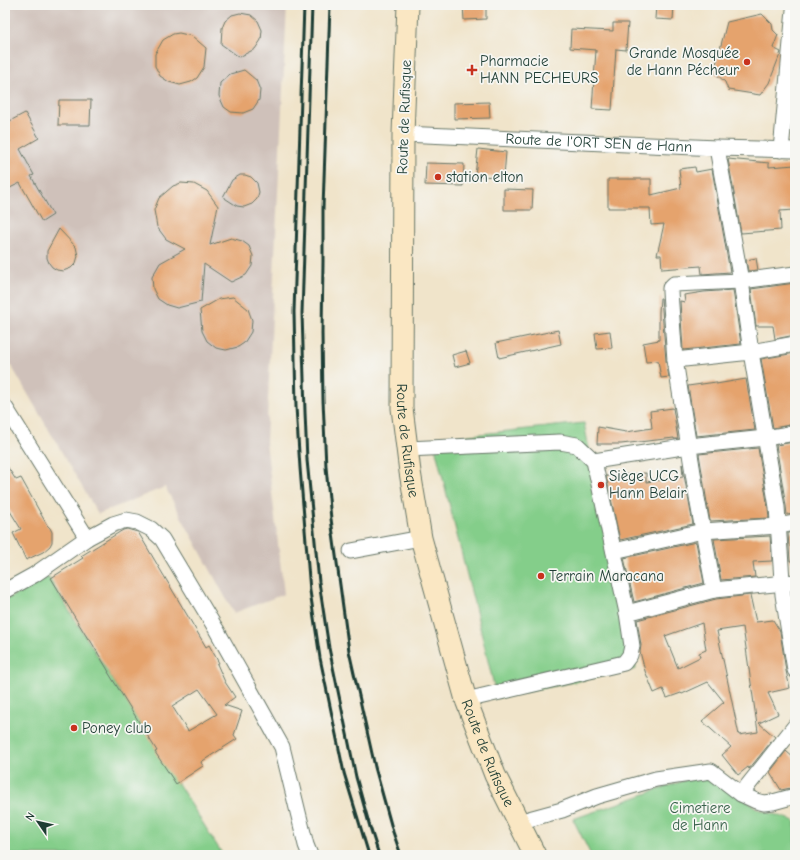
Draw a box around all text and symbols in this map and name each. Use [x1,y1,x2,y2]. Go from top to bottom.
place label: Grande Mosquée de Hann Pécheur [627,44,739,79]
place label: Pharmacie HANN PECHEURS [480,52,598,87]
marker: Grande Mosquée de Hann Pécheur [742,57,752,67]
street label: Route de Rufisque [393,59,415,175]
marker: Pharmacie HANN PECHEURS [467,65,477,75]
street label: Route de l'ORT SEN de Hann [505,130,693,156]
place label: station elton [446,168,524,186]
marker: station elton [433,172,443,182]
street label: Route de Rufisque [393,384,423,499]
place label: Siège UCG Hann Belair [609,467,686,502]
marker: Siège UCG Hann Belair [596,480,606,490]
place label: Terrain Maracana [549,567,664,585]
marker: Terrain Maracana [536,571,546,581]
street label: Route de Rufisque [458,697,519,810]
place label: Poney club [82,719,151,737]
marker: Poney club [69,723,79,733]
park label: Cimetiere de Hann [670,799,731,834]
north arrow [18,802,58,842]
text: N [23,810,38,823]

